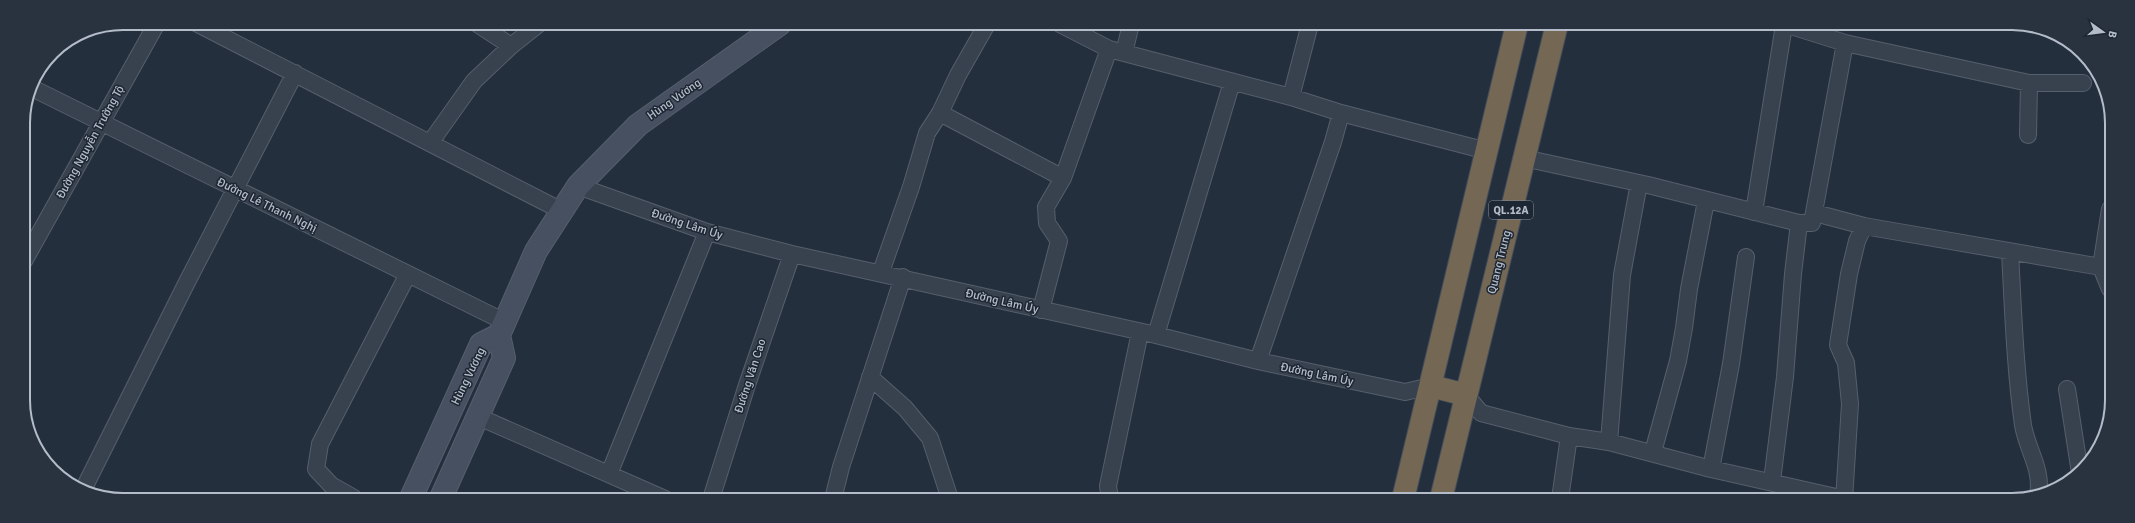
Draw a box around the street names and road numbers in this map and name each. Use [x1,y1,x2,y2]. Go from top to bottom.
street label: Hùng Vương [644,75,704,123]
street label: Đường Nguyễn Trường Tộ [53,83,128,202]
street label: Đường Lê Thanh Nghị [214,175,319,236]
road number: QL.12A [1489,201,1533,219]
street label: Đường Lâm Úy [649,206,725,243]
street label: Quang Trung [1484,229,1515,296]
street label: Đường Lâm Úy [964,286,1040,317]
street label: Đường Văn Cao [731,337,770,415]
street label: Hùng Vương [448,345,489,408]
street label: Đường Lâm Úy [1279,359,1355,390]

